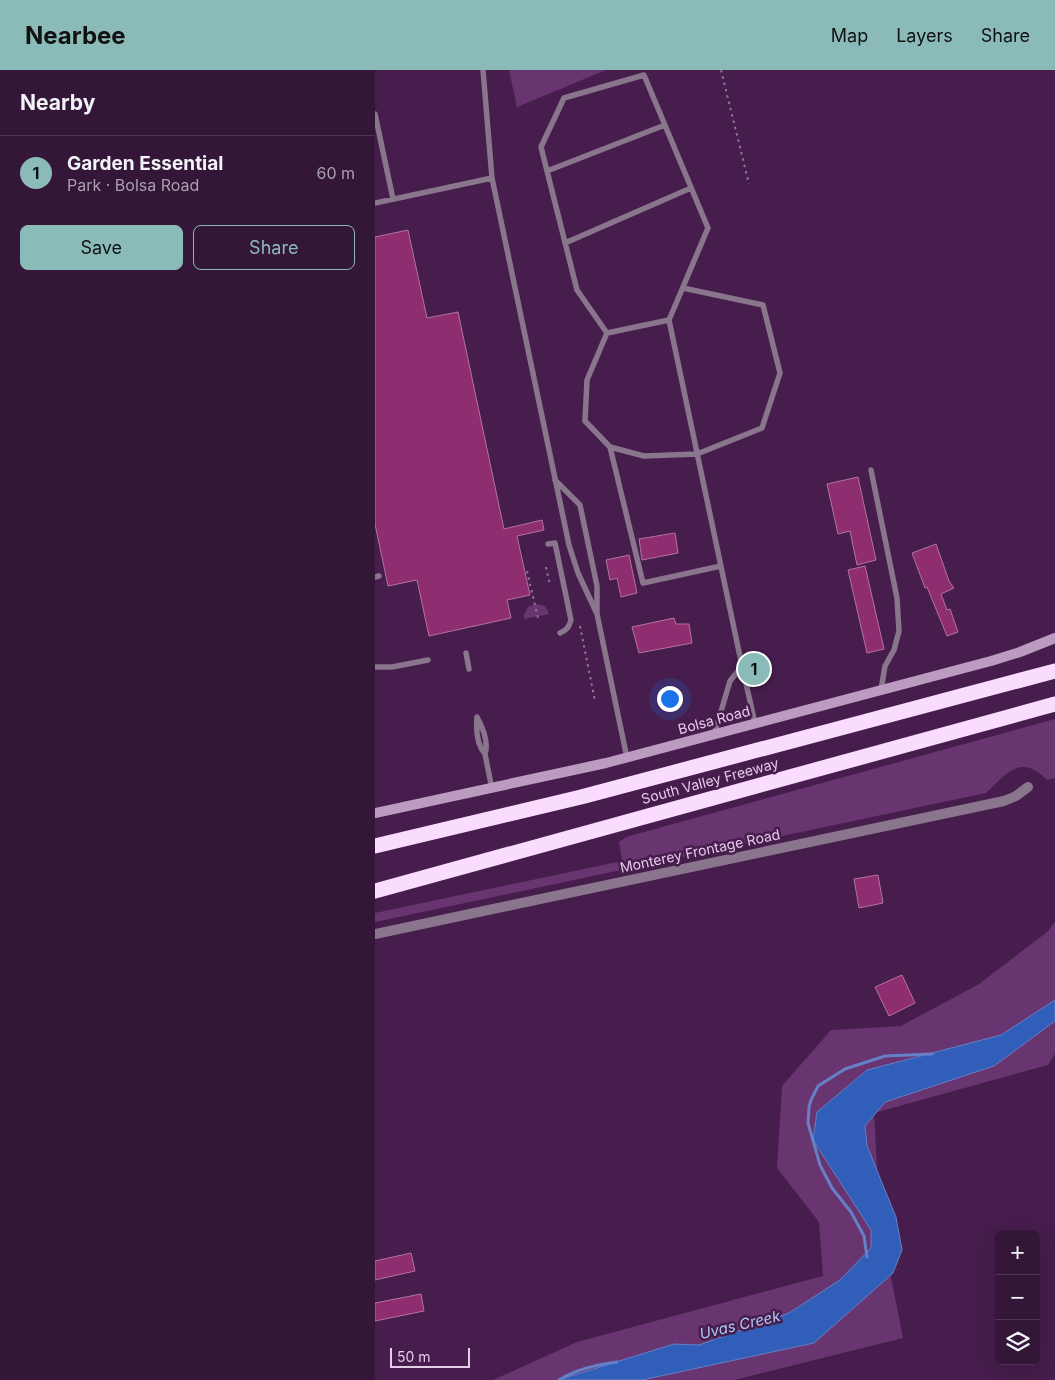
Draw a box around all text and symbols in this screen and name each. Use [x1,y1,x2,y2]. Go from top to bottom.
text: Nearbee [25,21,126,50]
text: Map [831,25,868,46]
text: Layers [896,25,953,46]
text: Share [981,25,1030,46]
text: Nearby [20,90,95,115]
text: Garden Essential [67,152,223,175]
text: 1 [33,163,39,183]
text: 60 m [316,163,355,183]
text: Park · Bolsa Road [67,175,199,195]
button: Save [20,225,183,270]
button: Share [193,225,355,270]
pin: 1 [738,650,770,688]
your location [657,686,683,712]
street label: Bolsa Road [676,702,752,737]
street label: South Valley Freeway [639,754,781,807]
street label: Monterey Frontage Road [618,825,781,876]
map controls [995,1230,1040,1365]
button: + [995,1230,1040,1275]
button: − [995,1275,1040,1320]
water label: Uvas Creek [698,1306,783,1343]
button: layers [995,1320,1040,1365]
scale bar [390,1345,470,1368]
text: 50 m [397,1348,431,1365]

